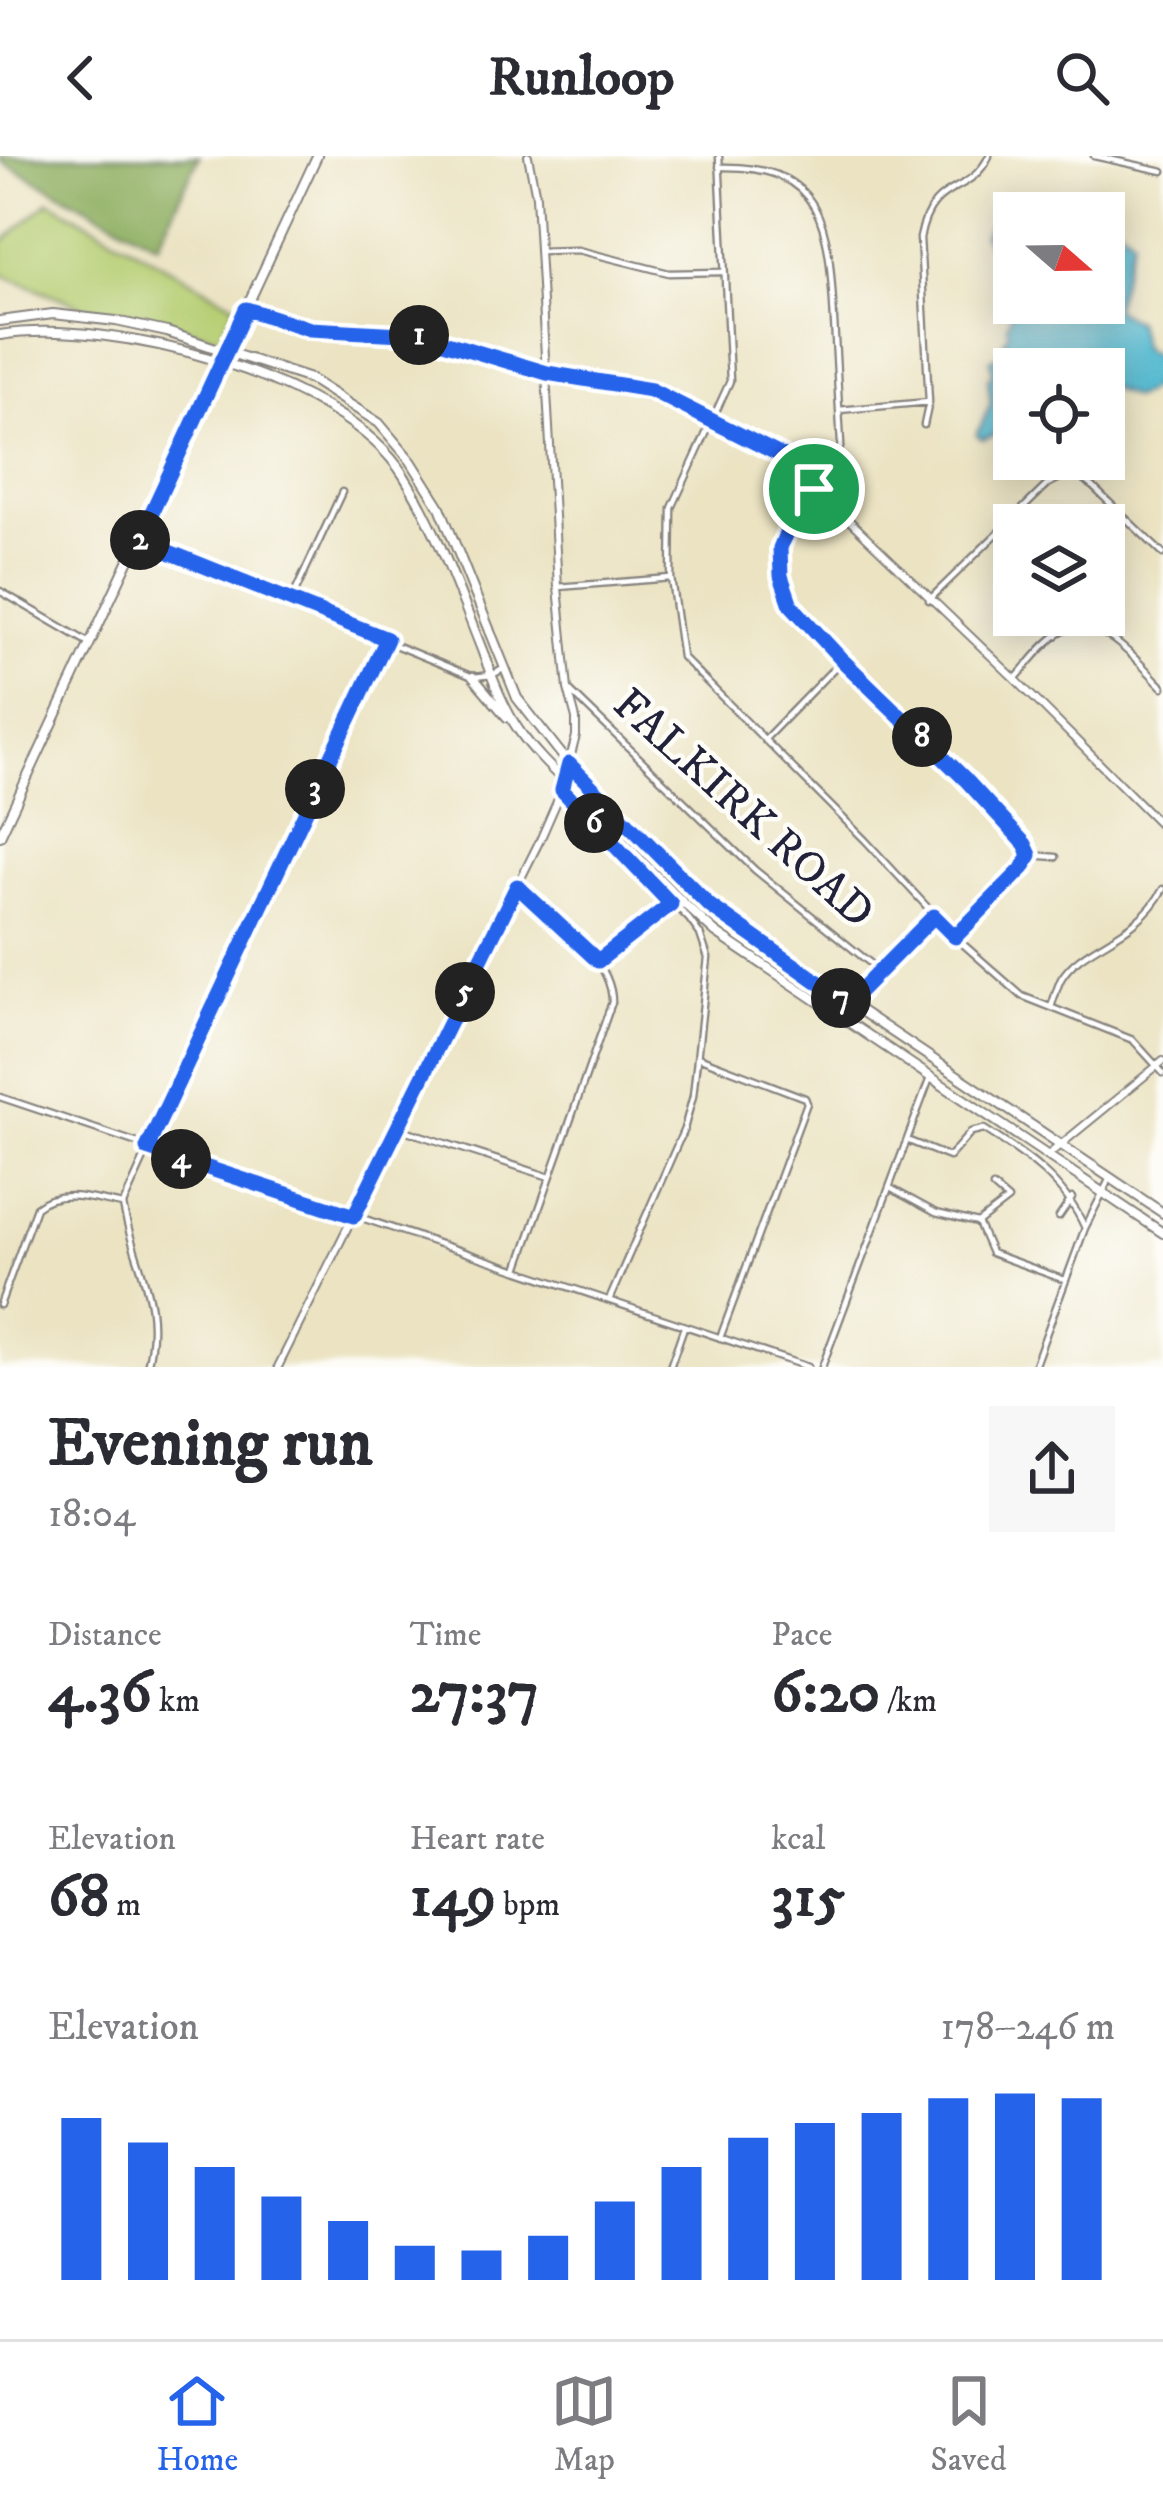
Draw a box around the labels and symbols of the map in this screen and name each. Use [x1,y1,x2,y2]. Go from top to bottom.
north arrow [993,192,1125,324]
pin: 1 [389,305,449,365]
pin [763,438,865,540]
pin: 2 [110,510,170,570]
street label: FALKIRK ROAD [601,677,885,941]
pin: 8 [892,707,952,767]
pin: 3 [285,759,345,819]
pin: 6 [564,793,624,853]
pin: 5 [435,962,495,1022]
pin: 7 [811,968,871,1028]
pin: 4 [151,1129,211,1189]

